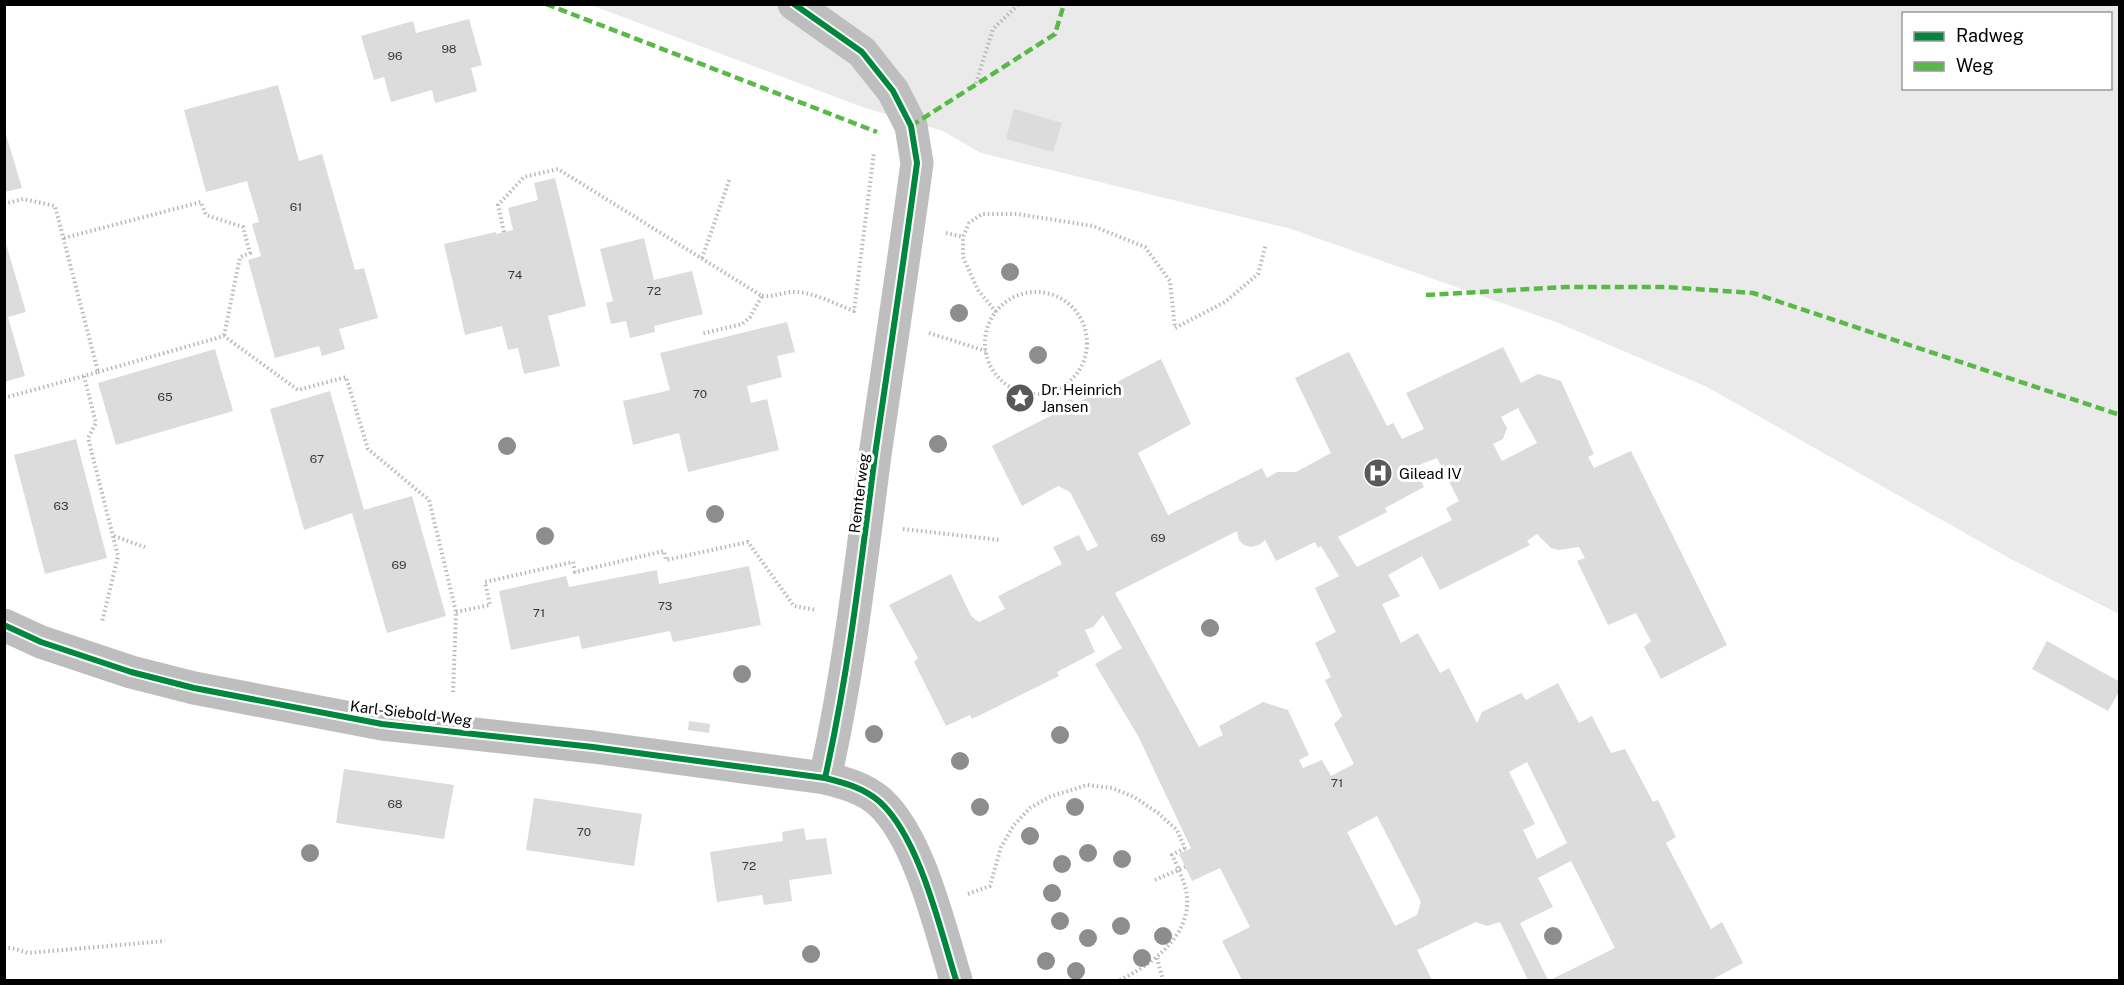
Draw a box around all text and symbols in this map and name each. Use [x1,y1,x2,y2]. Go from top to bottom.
legend [1902,12,2112,90]
text: Radweg [1956,25,2024,46]
house number: 98 [441,42,457,56]
house number: 96 [388,49,402,63]
text: Weg [1956,55,1994,76]
house number: 61 [290,200,302,214]
house number: 74 [508,268,523,282]
house number: 72 [647,284,661,298]
place label: Dr. Heinrich Jansen [1041,381,1122,415]
place icon: Dr. Heinrich Jansen [1004,382,1036,414]
house number: 70 [693,387,707,401]
house number: 65 [157,390,173,404]
house number: 67 [310,452,324,466]
street label: Remterweg [846,452,872,534]
hospital icon: Gilead IV [1362,457,1394,489]
place label: Gilead IV [1399,465,1462,482]
house number: 63 [54,499,68,513]
house number: 69 [1151,531,1165,545]
house number: 69 [392,558,406,572]
house number: 73 [658,599,672,613]
house number: 71 [533,606,545,620]
street label: Karl-Siebold-Weg [349,697,473,729]
house number: 71 [1331,776,1343,790]
house number: 68 [387,797,403,811]
house number: 70 [577,825,591,839]
house number: 72 [742,859,756,873]

